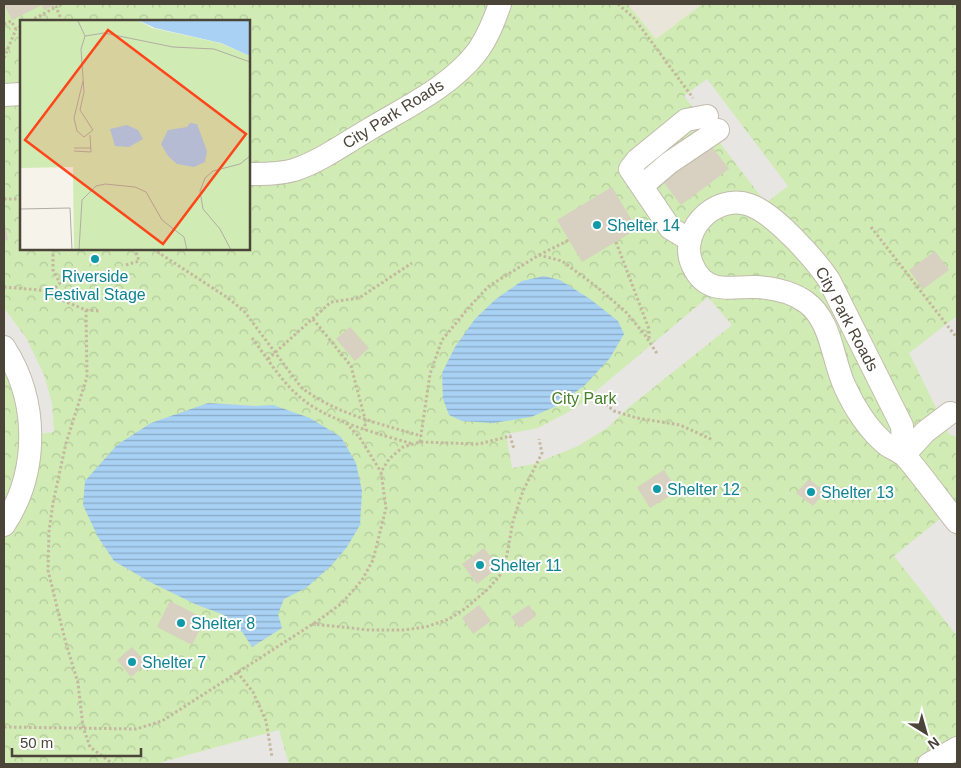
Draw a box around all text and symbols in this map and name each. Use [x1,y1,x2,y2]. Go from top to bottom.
inset map [20,20,250,250]
street label: City Park Roads [339,76,447,152]
place label: Shelter 14 [607,217,680,234]
marker: Shelter 14 [591,219,603,231]
marker: Riverside Festival Stage [89,253,101,265]
street label: City Park Roads [812,264,882,374]
place label: Riverside Festival Stage [44,268,146,303]
park label: City Park [552,390,617,407]
place label: Shelter 12 [667,481,740,498]
marker: Shelter 12 [651,483,663,495]
place label: Shelter 13 [821,484,894,501]
marker: Shelter 13 [805,486,817,498]
place label: Shelter 11 [490,557,562,574]
marker: Shelter 11 [474,559,486,571]
place label: Shelter 8 [191,615,255,632]
marker: Shelter 8 [175,617,187,629]
place label: Shelter 7 [142,654,206,671]
marker: Shelter 7 [126,656,138,668]
north arrow [901,708,951,758]
scale bar [12,726,141,758]
text: 50 m [20,734,53,751]
text: N [925,734,943,753]

